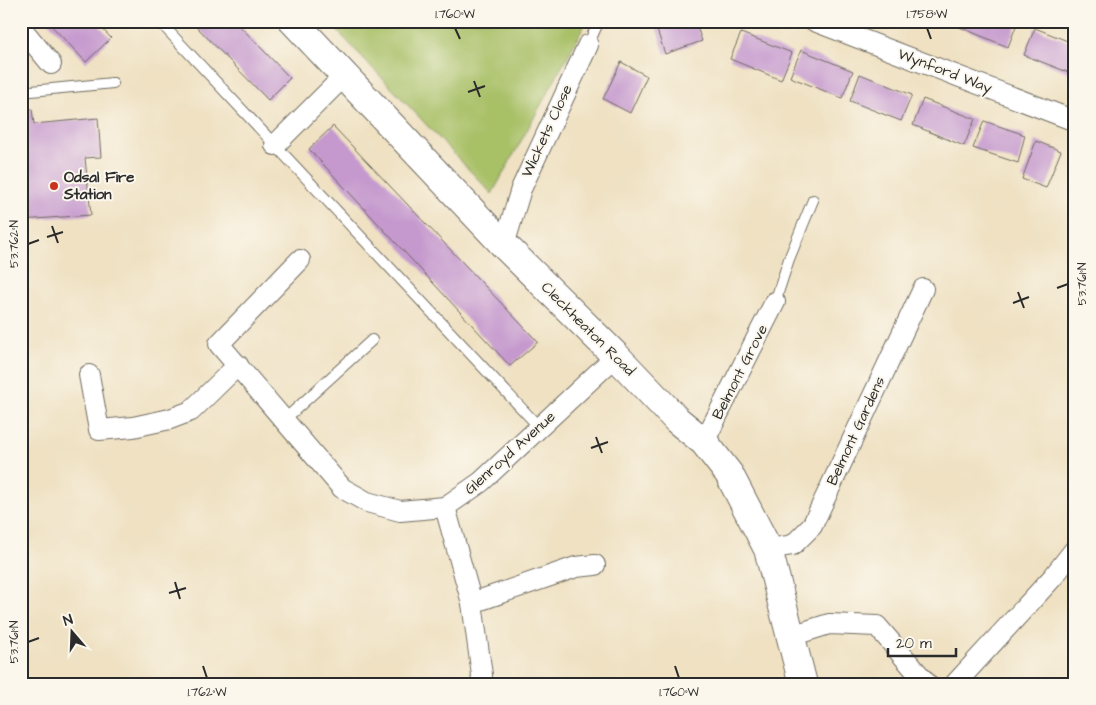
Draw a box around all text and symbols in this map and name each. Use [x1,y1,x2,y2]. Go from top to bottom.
text: 1.760°W [435,6,476,23]
text: 1.758°W [907,6,948,23]
street label: Wynford Way [895,43,995,100]
street label: Wickets Close [516,81,578,181]
place label: Odsal Fire Station [63,167,134,205]
marker: Odsal Fire Station [48,180,60,192]
text: 53.762°N [6,219,23,268]
text: 53.761°N [1074,262,1091,305]
street label: Cleckheaton Road [536,277,640,381]
street label: Belmont Grove [707,321,773,423]
street label: Belmont Gardens [822,373,891,489]
street label: Glenroyd Avenue [460,406,561,500]
north arrow [48,608,98,658]
text: N [61,610,76,632]
text: 53.761°N [6,620,23,663]
scale bar [888,625,956,657]
text: 20 m [896,633,932,654]
text: 1.762°W [188,684,227,701]
text: 1.760°W [659,684,700,701]

